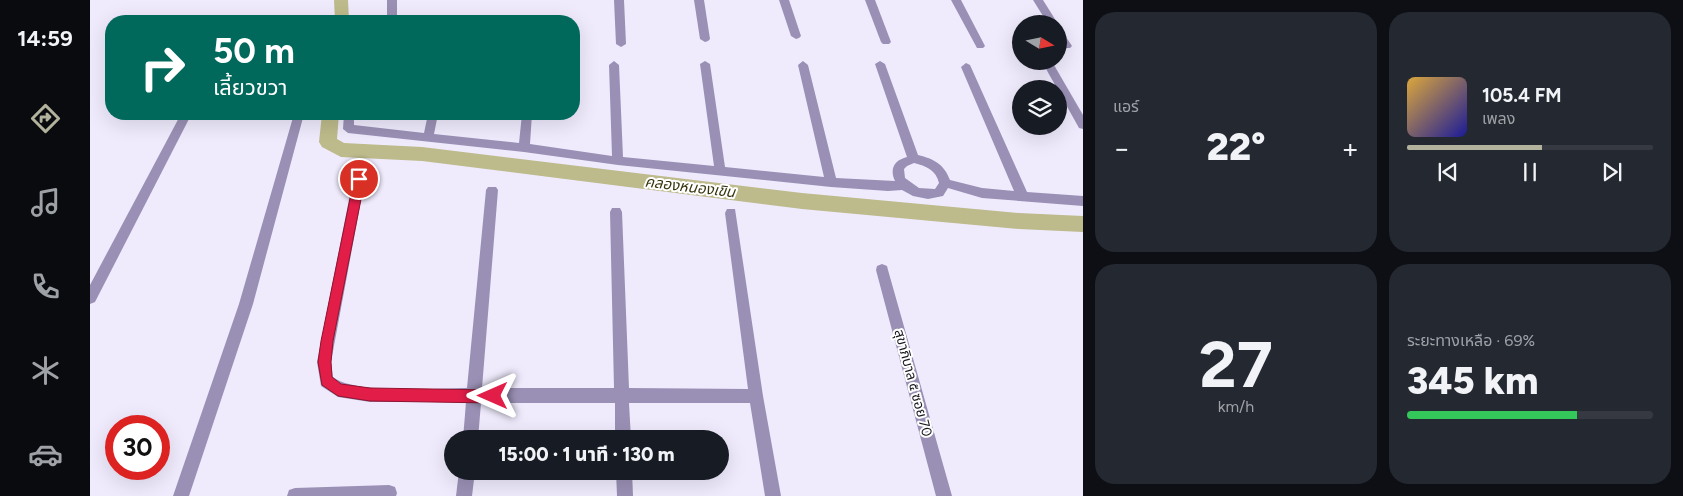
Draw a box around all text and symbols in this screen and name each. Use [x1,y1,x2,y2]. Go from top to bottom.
north arrow [1012,15,1068,70]
map controls [1012,15,1067,135]
text: 14:59 [17,25,73,52]
text: 50 m [213,30,295,72]
icon: right [130,35,195,100]
text: เลี้ยวขวา [213,74,288,101]
button: layers [1012,80,1067,135]
text: 105.4 FM [1482,84,1561,107]
text: แอร์ [1113,97,1139,116]
icon: directions [28,101,63,136]
text: เพลง [1482,109,1515,128]
text: 22° [1206,124,1266,170]
text: − [1113,131,1130,165]
text: + [1342,131,1359,165]
pin [338,158,380,200]
icon: previous [1434,158,1462,186]
icon: pause [1516,158,1544,186]
icon: next [1598,158,1626,186]
icon: arrive [345,165,373,193]
water label: คลองหนองเขิน [644,173,737,202]
icon: music [28,185,63,220]
icon: phone [28,269,63,304]
text: 27 [1199,325,1273,403]
street label: สุขาภิบาล ๕ ซอย 70 [890,327,936,439]
text: ระยะทางเหลือ · 69% [1407,331,1535,350]
icon: climate [28,353,63,388]
text: 345 km [1407,358,1539,404]
position arrow [466,369,518,421]
text: km/h [1218,397,1254,416]
speed limit sign: 30 [105,415,170,480]
icon: car [28,437,63,472]
text: 15:00 · 1 นาที · 130 m [498,443,675,466]

